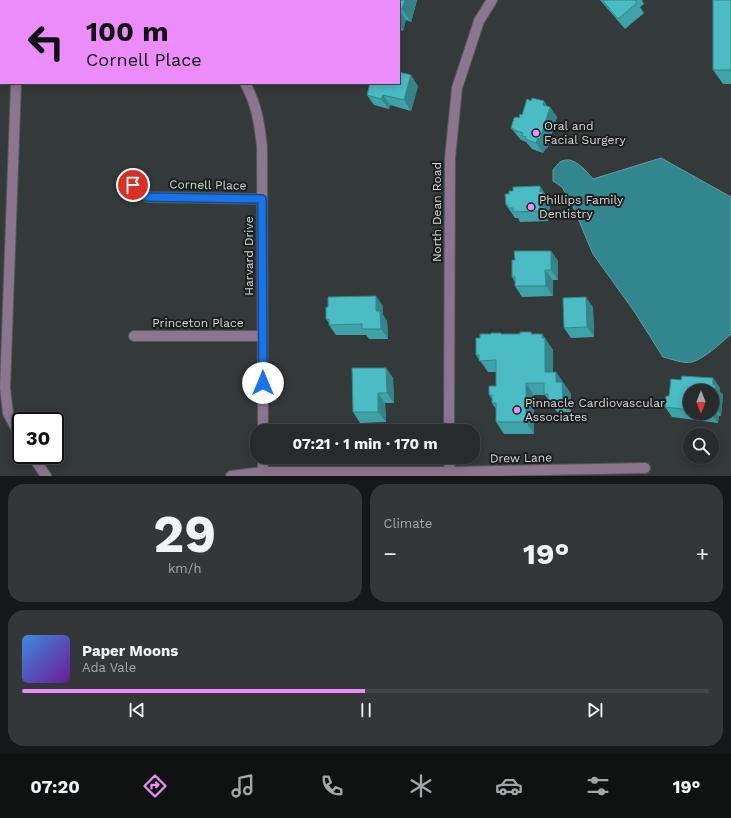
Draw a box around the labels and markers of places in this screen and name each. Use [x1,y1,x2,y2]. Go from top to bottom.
place label: Oral and Facial Surgery [544,119,626,147]
marker: Oral and Facial Surgery [531,128,541,138]
pin [116,168,150,202]
place label: Phillips Family Dentistry [539,193,624,221]
marker: Phillips Family Dentistry [526,202,536,212]
place label: Pinnacle Cardiovascular Associates [525,396,665,424]
marker: Pinnacle Cardiovascular Associates [512,405,522,415]

